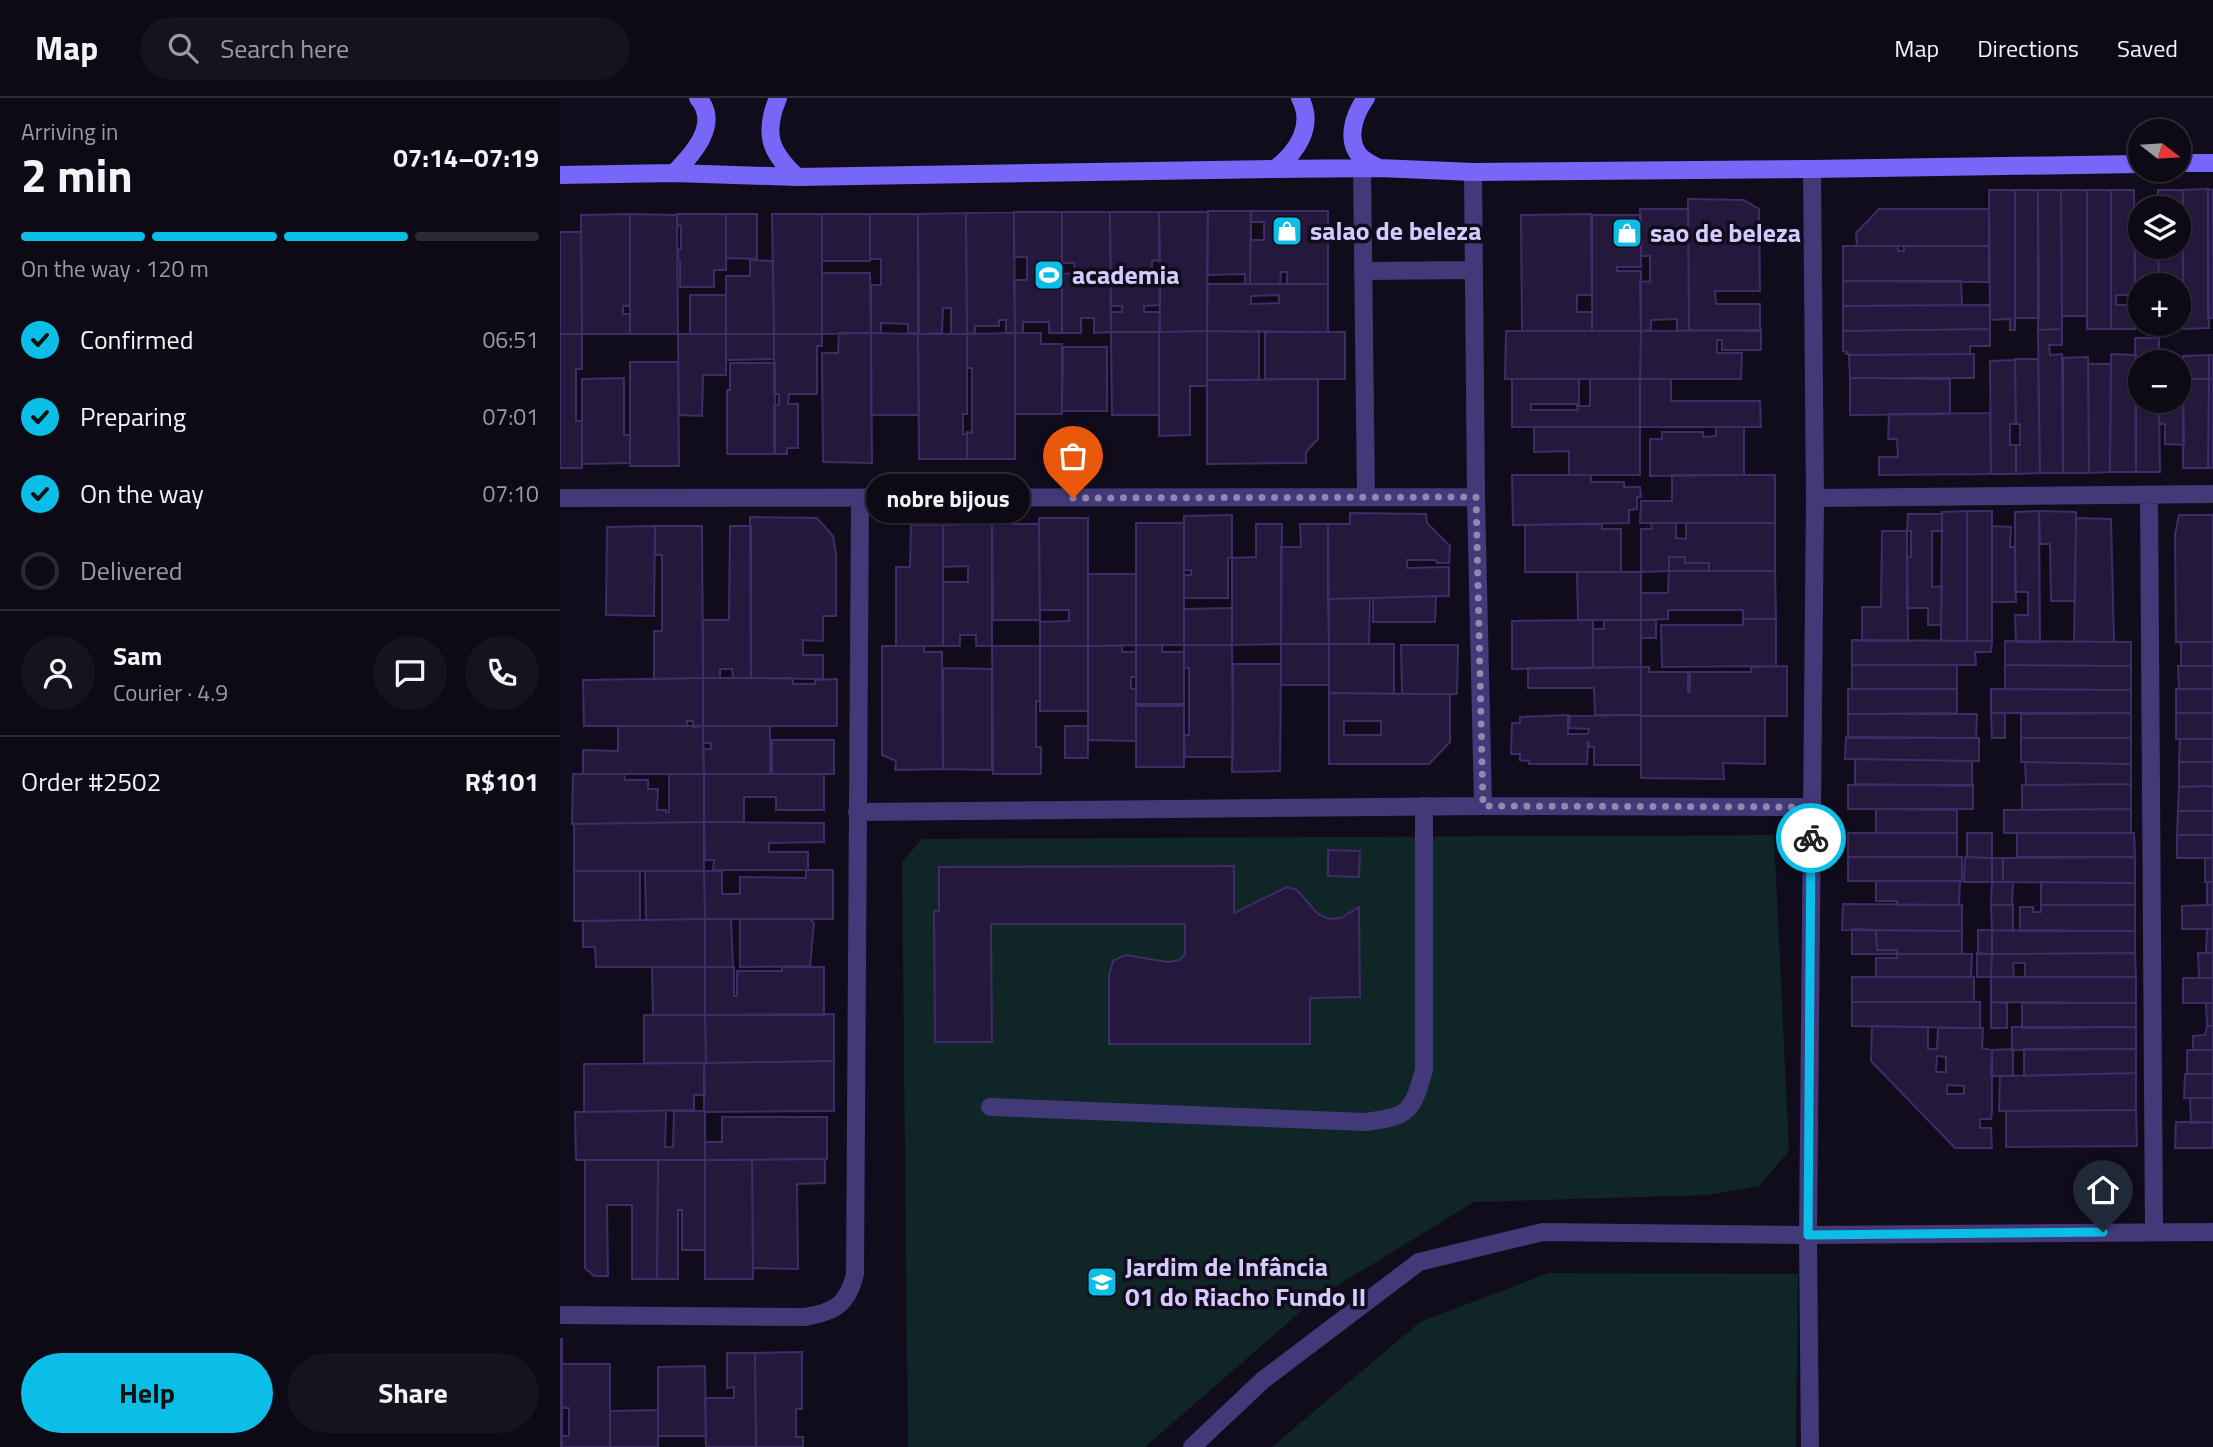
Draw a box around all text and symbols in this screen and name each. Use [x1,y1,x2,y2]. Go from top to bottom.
search box [140,17,630,80]
text: Map [35,23,98,73]
icon: search [164,29,202,67]
text: Search here [220,29,349,68]
text: Map [1894,30,1939,66]
text: Directions [1977,30,2079,66]
text: Saved [2117,30,2178,66]
text: Arriving in [21,114,118,149]
north arrow [2128,119,2191,182]
map controls [2128,119,2191,413]
text: 07:14–07:19 [393,138,539,177]
text: 2 min [21,140,133,210]
button: layers [2128,196,2191,259]
place label: salao de beleza [1310,211,1481,250]
place label: sao de beleza [1650,213,1801,252]
shop icon: salao de beleza [1270,214,1304,248]
shop icon: sao de beleza [1610,216,1644,250]
text: On the way · 120 m [21,251,209,286]
place label: academia [1072,255,1180,294]
sports icon: academia [1032,258,1066,292]
button: + [2128,273,2191,336]
text: Confirmed [80,320,194,359]
icon: check [21,321,59,359]
text: 06:51 [482,322,539,357]
button: − [2128,350,2191,413]
text: Preparing [80,397,186,436]
icon: check [21,398,59,436]
text: 07:01 [482,399,539,434]
pin [1043,426,1103,498]
icon: bag [1054,437,1092,475]
text: On the way [80,474,204,513]
callout: nobre bijous [867,474,1031,522]
icon: check [21,475,59,513]
text: 07:10 [482,476,539,511]
text: nobre bijous [886,481,1010,516]
text: Delivered [80,551,183,590]
button: person [21,636,95,710]
text: Sam [113,636,162,675]
button: chat [373,636,447,710]
button: phone [465,636,539,710]
text: Courier · 4.9 [113,675,228,710]
text: Order #2502 [21,762,161,801]
text: R$101 [465,762,539,801]
courier [1776,803,1846,873]
icon: bike [1792,819,1830,857]
pin [2073,1160,2133,1232]
icon: home [2084,1171,2122,1209]
place label: Jardim de Infância 01 do Riacho Fundo II [1125,1247,1366,1316]
school or university icon: Jardim de Infância 01 do Riacho Fundo II [1085,1265,1119,1299]
button: Help [21,1353,273,1433]
button: Share [287,1353,539,1433]

